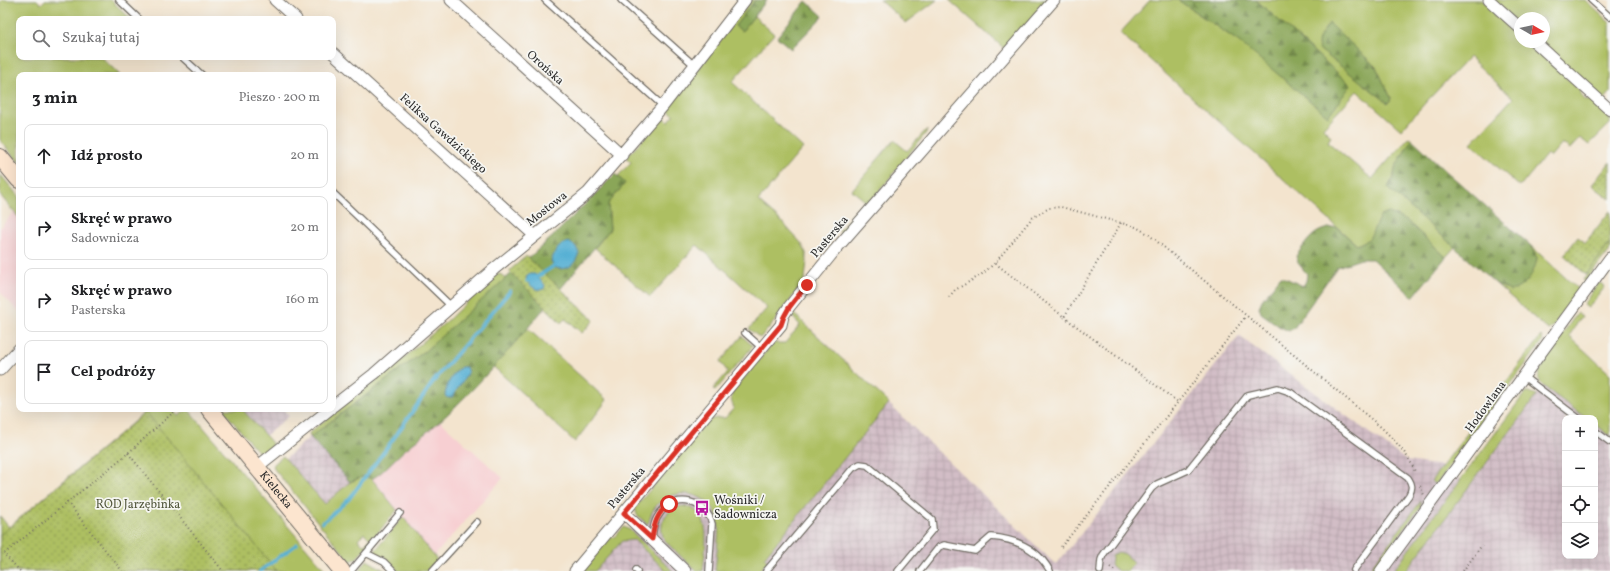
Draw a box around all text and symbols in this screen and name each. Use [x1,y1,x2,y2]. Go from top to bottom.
north arrow [1514,12,1550,48]
search box [16,16,336,60]
icon: search [30,27,52,49]
text: Szukaj tutaj [62,28,140,49]
street label: Orońska [523,47,567,89]
text: 3 min [32,87,78,110]
text: Pieszo · 200 m [239,89,320,107]
street label: Feliksa Gawdzickiego [396,90,490,178]
icon: ahead [33,145,55,167]
text: Idź prosto [71,146,143,167]
text: 20 m [290,147,319,165]
street label: Mostowa [523,188,571,230]
text: Skręć w prawo [71,209,172,230]
street label: Pasterska [808,212,852,262]
icon: right [33,217,55,239]
text: 20 m [290,219,319,237]
text: Sadownicza [71,230,139,248]
route end [798,276,816,294]
text: Skręć w prawo [71,281,172,302]
icon: right [33,289,55,311]
text: 160 m [285,291,319,309]
text: Pasterska [71,302,126,320]
icon: arrive [33,361,55,383]
text: Cel podróży [71,362,155,383]
street label: Hodowlana [1462,378,1510,436]
map controls [1562,415,1598,559]
button: + [1562,415,1598,451]
button: − [1562,451,1598,487]
street label: Pasterska [605,463,649,513]
street label: Kielecka [255,468,296,512]
button: locate [1562,487,1598,523]
place label: Wośniki / Sadownicza [714,493,777,523]
route start [660,495,678,513]
park label: ROD Jarzębinka [96,497,180,513]
bus stop icon: Wośniki / Sadownicza [693,499,711,517]
button: layers [1562,523,1598,559]

